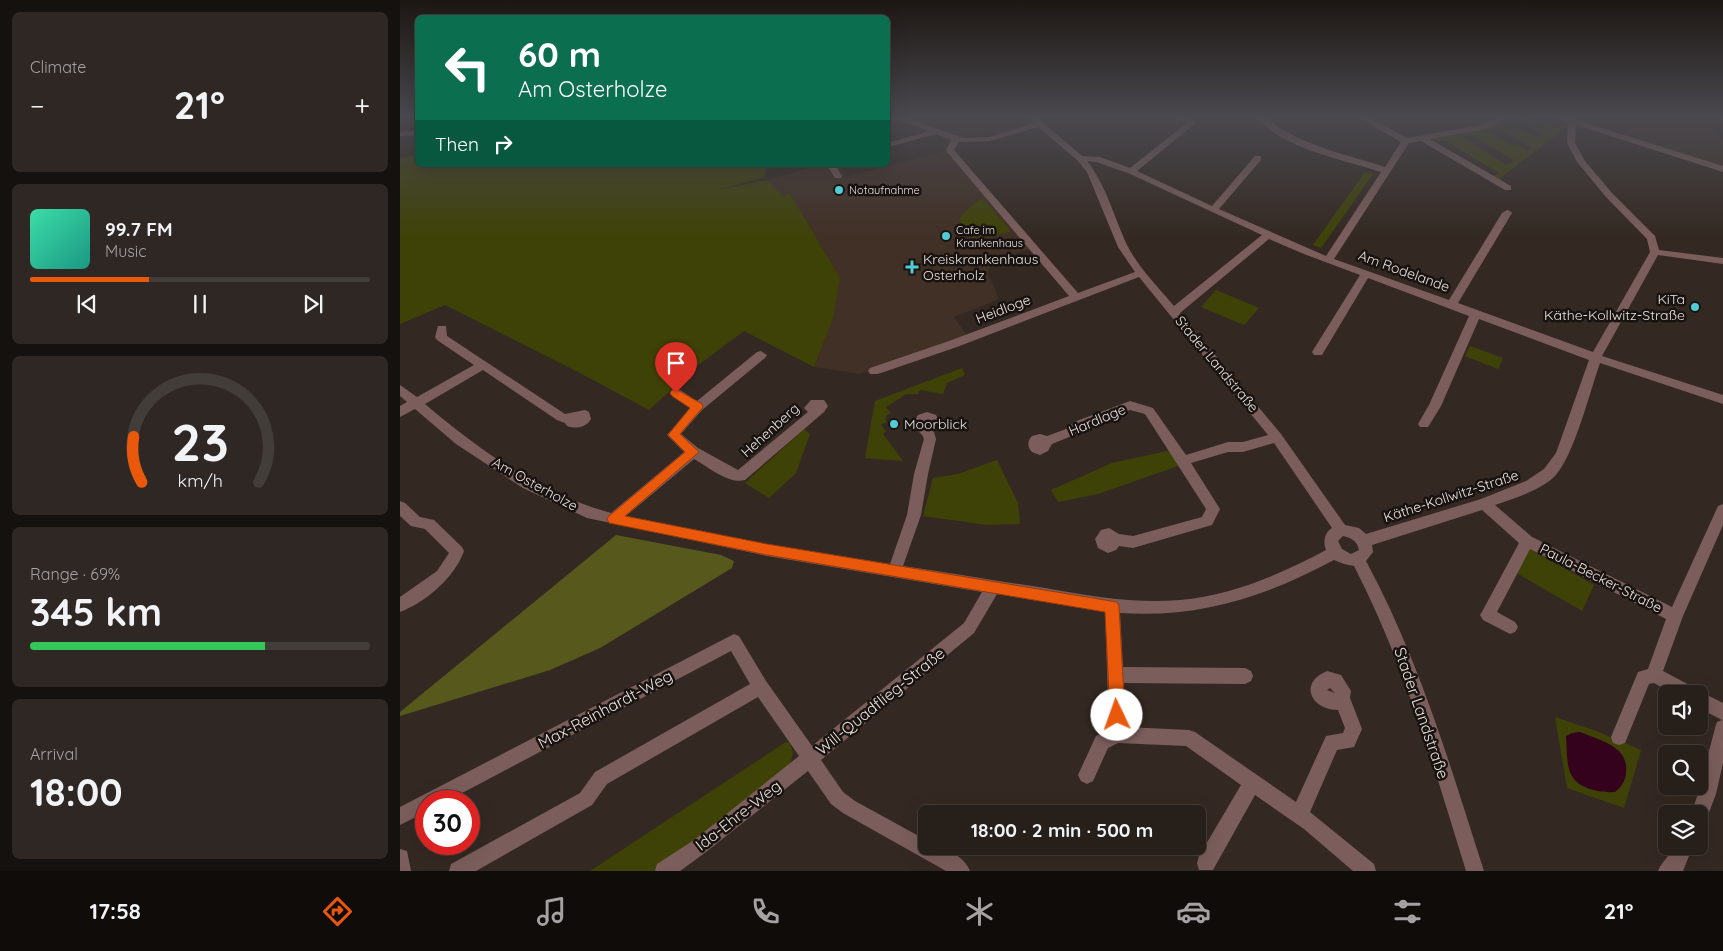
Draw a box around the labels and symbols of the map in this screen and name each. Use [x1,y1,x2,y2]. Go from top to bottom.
place label: Notaufnahme [849,183,920,197]
marker: Notaufnahme [833,184,845,196]
place label: Cafe im Krankenhaus [956,223,1023,250]
marker: Cafe im Krankenhaus [940,230,952,242]
street label: Am Rodelande [1356,246,1452,296]
place label: Kreiskrankenhaus Osterholz [923,250,1038,284]
marker: Kreiskrankenhaus Osterholz [905,260,919,274]
street label: Heidloge [973,290,1033,328]
place label: KiTa Käthe-Kollwitz-Straße [1544,290,1685,324]
marker: KiTa Käthe-Kollwitz-Straße [1689,301,1701,313]
street label: Stader Landstraße [1171,312,1263,416]
pin [655,342,697,393]
street label: Hehenberg [737,399,803,461]
street label: Hardlage [1066,400,1128,440]
place label: Moorblick [904,415,967,433]
marker: Moorblick [888,418,900,430]
street label: Am Osterholze [489,453,581,515]
street label: Käthe-Kollwitz-Straße [1381,466,1521,526]
street label: Paula-Becker-Straße [1537,539,1665,617]
street label: Will-Quadflieg-Straße [811,643,949,759]
street label: Stader Landstraße [1390,645,1454,781]
street label: Max-Reinhardt-Weg [534,665,676,753]
position arrow [1090,688,1142,740]
street label: Ida-Ehre-Weg [691,775,785,855]
speed limit sign: 30 [415,790,480,855]

